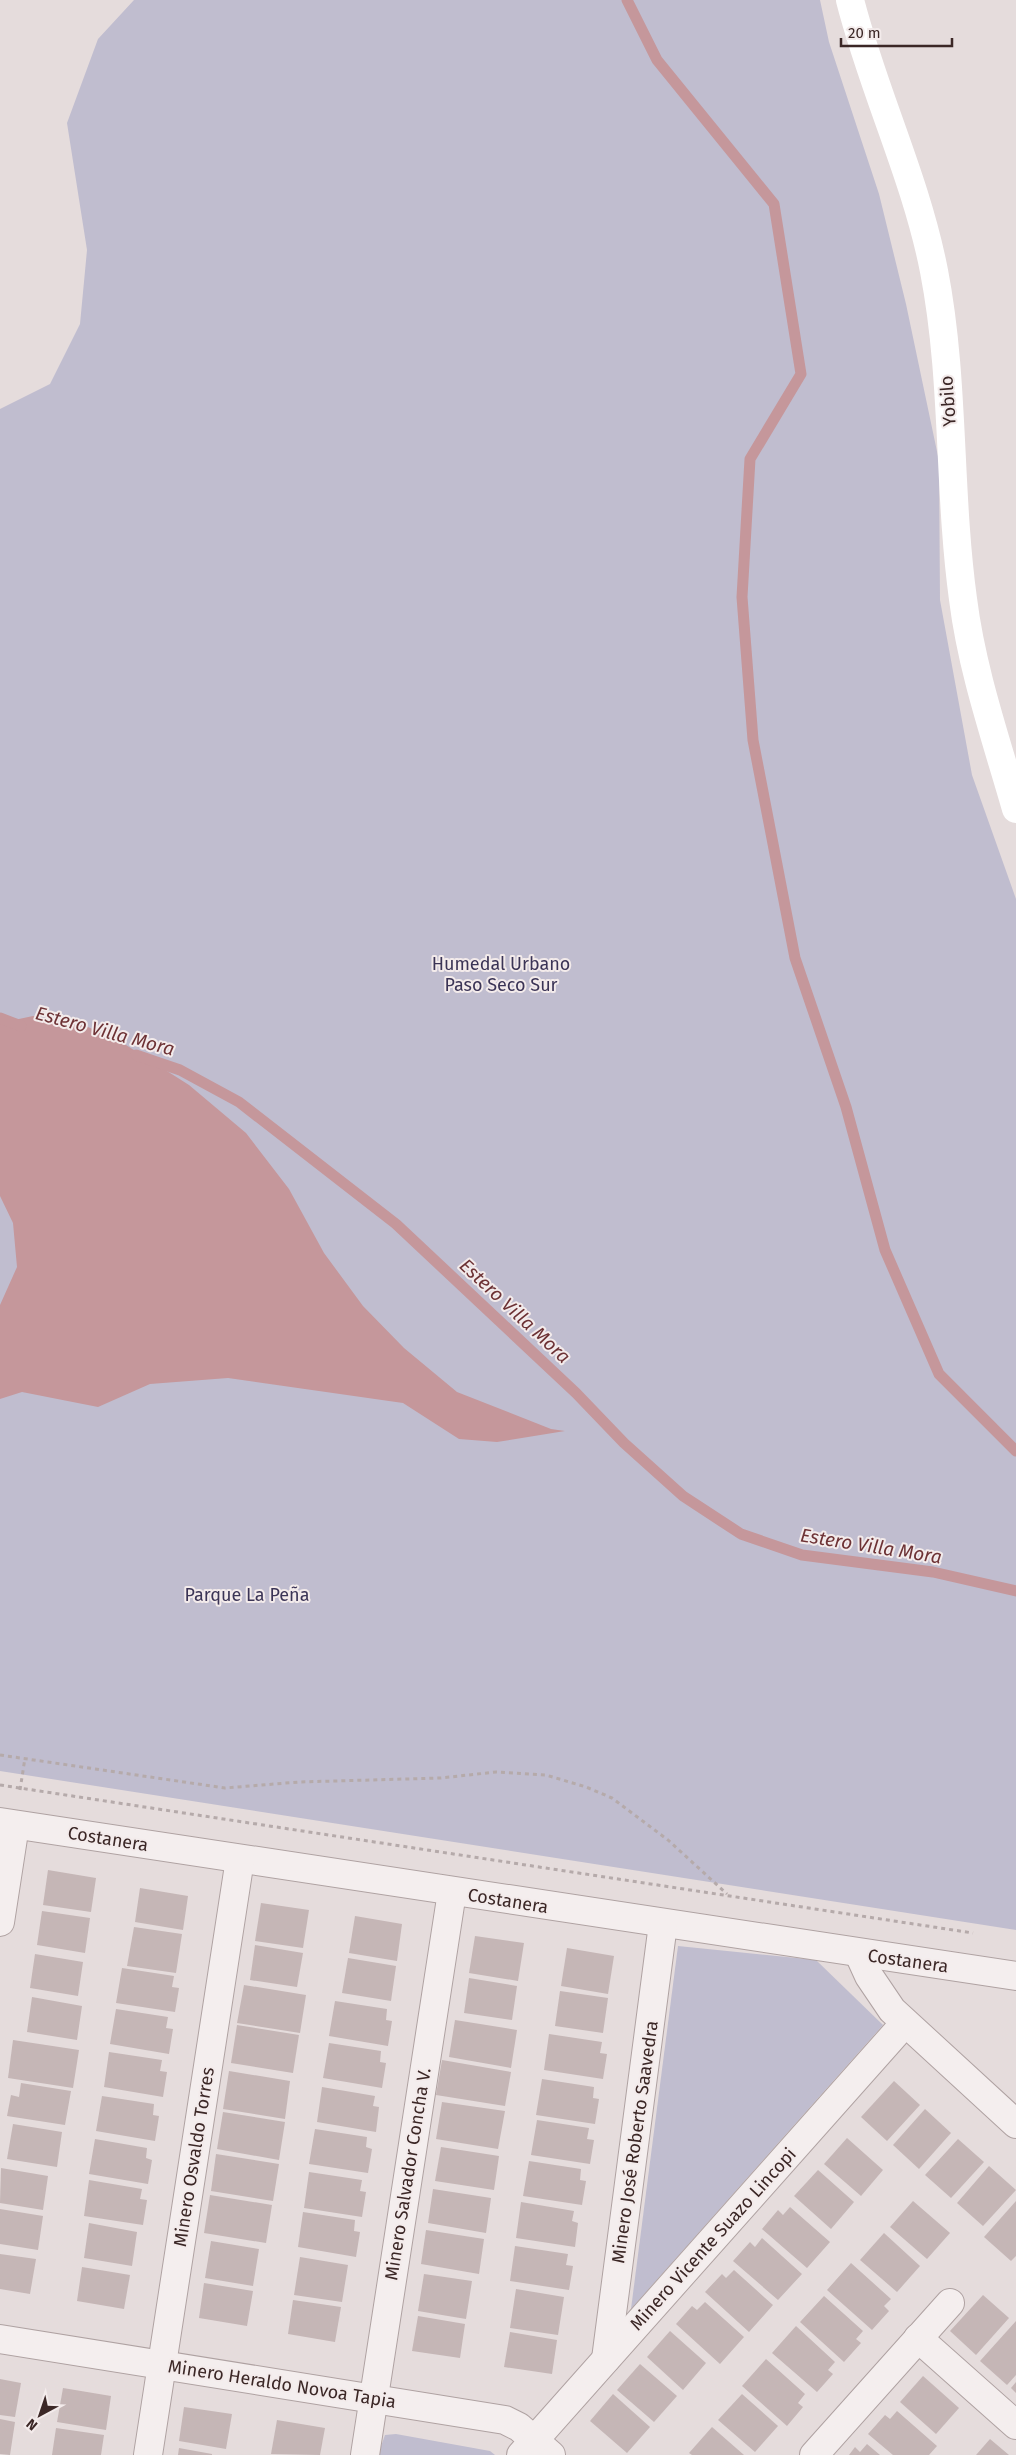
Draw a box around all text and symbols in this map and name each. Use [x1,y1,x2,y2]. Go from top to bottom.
scale bar [841,15,952,47]
text: 20 m [848,24,881,42]
street label: Yobilo [935,375,961,427]
park label: Humedal Urbano Paso Seco Sur [432,953,570,996]
water label: Estero Villa Mora [33,1001,177,1061]
water label: Estero Villa Mora [455,1254,575,1368]
water label: Estero Villa Mora [799,1523,943,1569]
park label: Parque La Peña [185,1584,309,1606]
street label: Costanera [66,1822,150,1856]
street label: Costanera [466,1884,550,1918]
street label: Costanera [866,1944,950,1978]
street label: Minero José Roberto Saavedra [607,2019,663,2265]
street label: Minero Osvaldo Torres [169,2066,219,2248]
street label: Minero Salvador Concha V. [380,2066,436,2282]
street label: Minero Vicente Suazo Lincopi [625,2143,801,2335]
street label: Minero Heraldo Novoa Tapia [166,2355,398,2413]
north arrow [15,2390,65,2440]
text: N [23,2415,41,2434]

